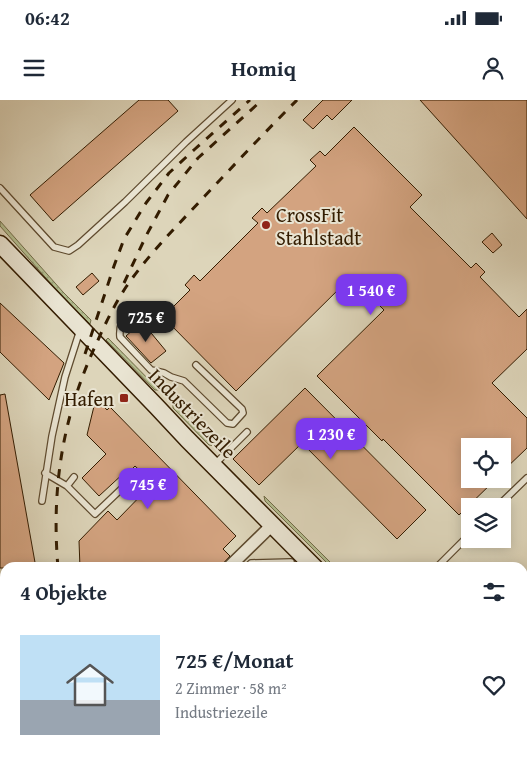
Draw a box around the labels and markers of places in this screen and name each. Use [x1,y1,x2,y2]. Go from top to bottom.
place label: CrossFit Stahlstadt [276,200,361,252]
marker: CrossFit Stahlstadt [260,219,272,231]
pin: 1 540 € [325,274,417,316]
pin: 725 € [111,300,181,343]
place label: Hafen [64,384,114,413]
marker: Hafen [118,392,130,404]
pin: 1 230 € [285,418,377,460]
pin: 745 € [113,468,183,510]

